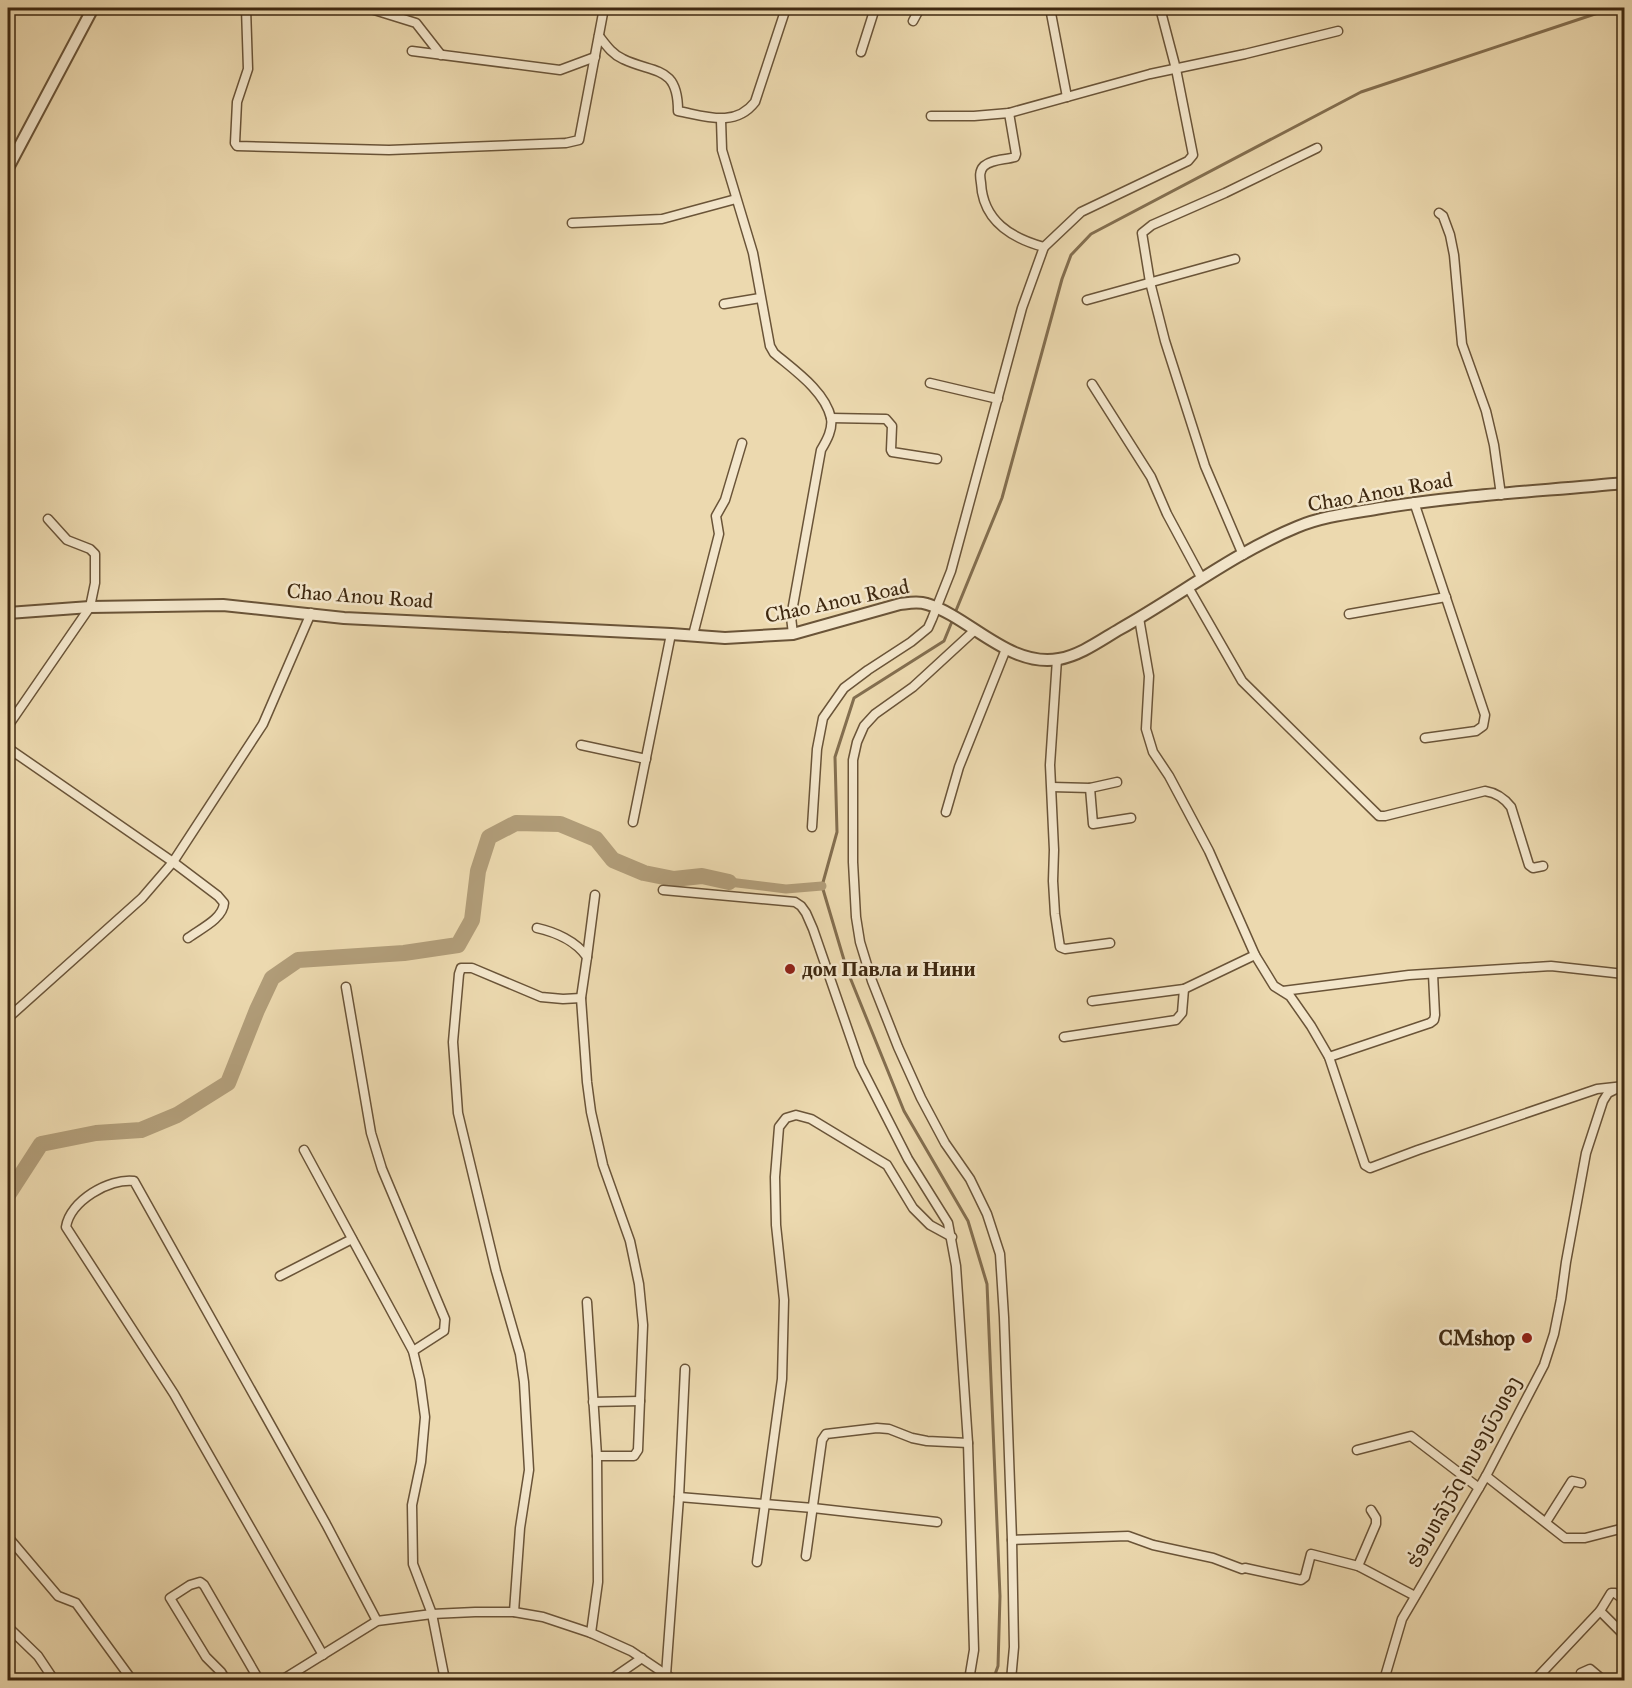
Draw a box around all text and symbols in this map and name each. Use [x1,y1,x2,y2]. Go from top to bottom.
street label: Chao Anou Road [1305,466,1455,518]
street label: Chao Anou Road [762,573,912,629]
street label: Chao Anou Road [286,578,435,614]
place label: дом Павла и Нини [802,956,976,982]
marker: дом Павла и Нини [783,962,797,976]
place label: CMshop [1439,1325,1515,1351]
marker: CMshop [1520,1331,1534,1345]
street label: ຮ່ອມຫລັງວັດ ຫນອງບົວທອງ [1400,1372,1528,1572]

